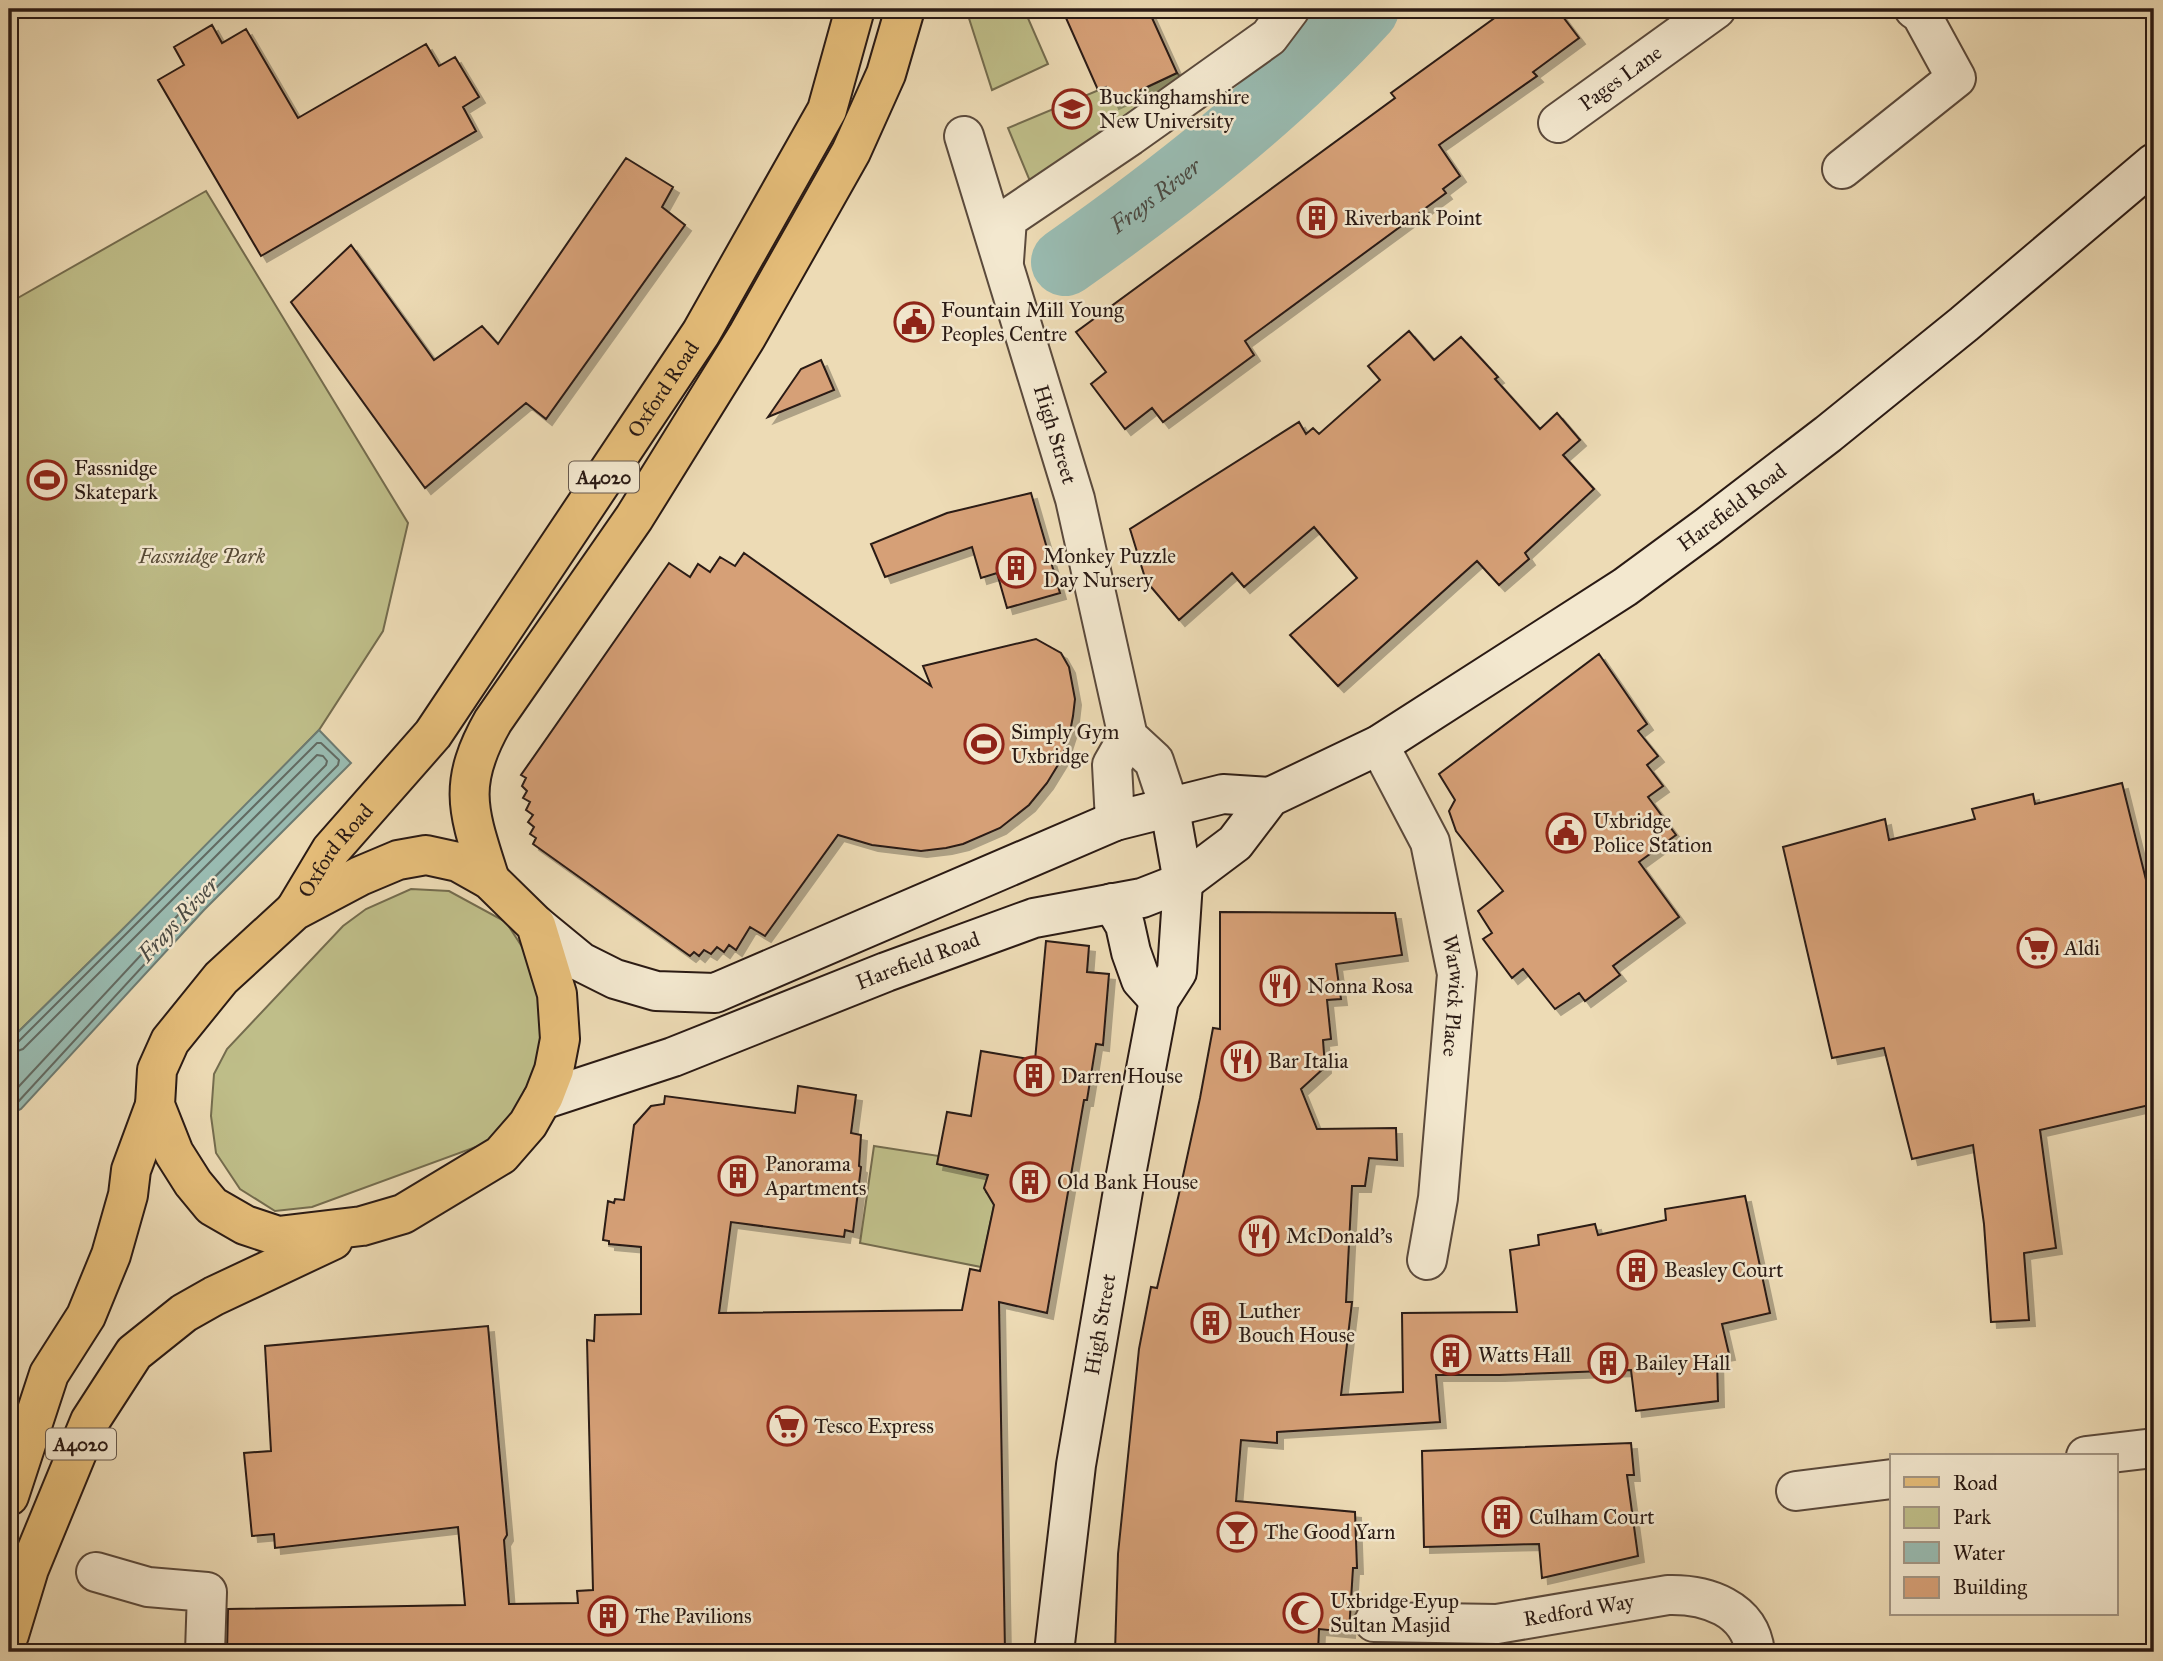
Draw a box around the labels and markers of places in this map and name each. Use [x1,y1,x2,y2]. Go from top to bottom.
place label: Buckinghamshire New University [1099,84,1250,134]
school or university icon: Buckinghamshire New University [1051,88,1093,130]
building icon: Riverbank Point [1296,197,1338,239]
place label: Riverbank Point [1344,205,1483,231]
place label: Fountain Mill Young Peoples Centre [941,297,1124,347]
public building icon: Fountain Mill Young Peoples Centre [893,301,935,343]
place label: Fassnidge Skatepark [74,455,158,505]
sports icon: Fassnidge Skatepark [26,459,68,501]
place label: Monkey Puzzle Day Nursery [1043,543,1176,593]
building icon: Monkey Puzzle Day Nursery [995,547,1037,589]
place label: Simply Gym Uxbridge [1011,719,1120,769]
sports icon: Simply Gym Uxbridge [963,723,1005,765]
place label: Uxbridge Police Station [1593,808,1712,858]
public building icon: Uxbridge Police Station [1545,812,1587,854]
supermarket icon: Aldi [2016,927,2058,969]
place label: Aldi [2063,935,2100,961]
restaurant icon: Nonna Rosa [1259,965,1301,1007]
place label: Nonna Rosa [1307,973,1413,999]
restaurant icon: Bar Italia [1220,1040,1262,1082]
place label: Bar Italia [1268,1048,1348,1074]
building icon: Darren House [1013,1055,1055,1097]
place label: Darren House [1061,1063,1183,1089]
place label: Panorama Apartments [764,1151,867,1201]
building icon: Panorama Apartments [717,1155,759,1197]
building icon: Old Bank House [1009,1161,1051,1203]
place label: Old Bank House [1057,1169,1199,1195]
restaurant icon: McDonald's [1238,1215,1280,1257]
place label: McDonald's [1286,1223,1393,1249]
building icon: Beasley Court [1616,1249,1658,1291]
place label: Beasley Court [1664,1257,1784,1283]
place label: Luther Bouch House [1238,1298,1355,1348]
building icon: Luther Bouch House [1190,1302,1232,1344]
building icon: Watts Hall [1430,1334,1472,1376]
place label: Watts Hall [1478,1342,1572,1368]
building icon: Bailey Hall [1587,1342,1629,1384]
place label: Bailey Hall [1635,1350,1731,1376]
supermarket icon: Tesco Express [766,1405,808,1447]
place label: Tesco Express [814,1413,934,1439]
building icon: Culham Court [1481,1496,1523,1538]
place label: Culham Court [1529,1504,1655,1530]
bar icon: The Good Yarn [1216,1511,1258,1553]
place label: The Good Yarn [1264,1519,1395,1545]
place label: Uxbridge Eyup Sultan Masjid [1330,1588,1459,1638]
mosque icon: Uxbridge Eyup Sultan Masjid [1282,1592,1324,1634]
building icon: The Pavilions [587,1595,629,1637]
place label: The Pavilions [635,1603,752,1629]

